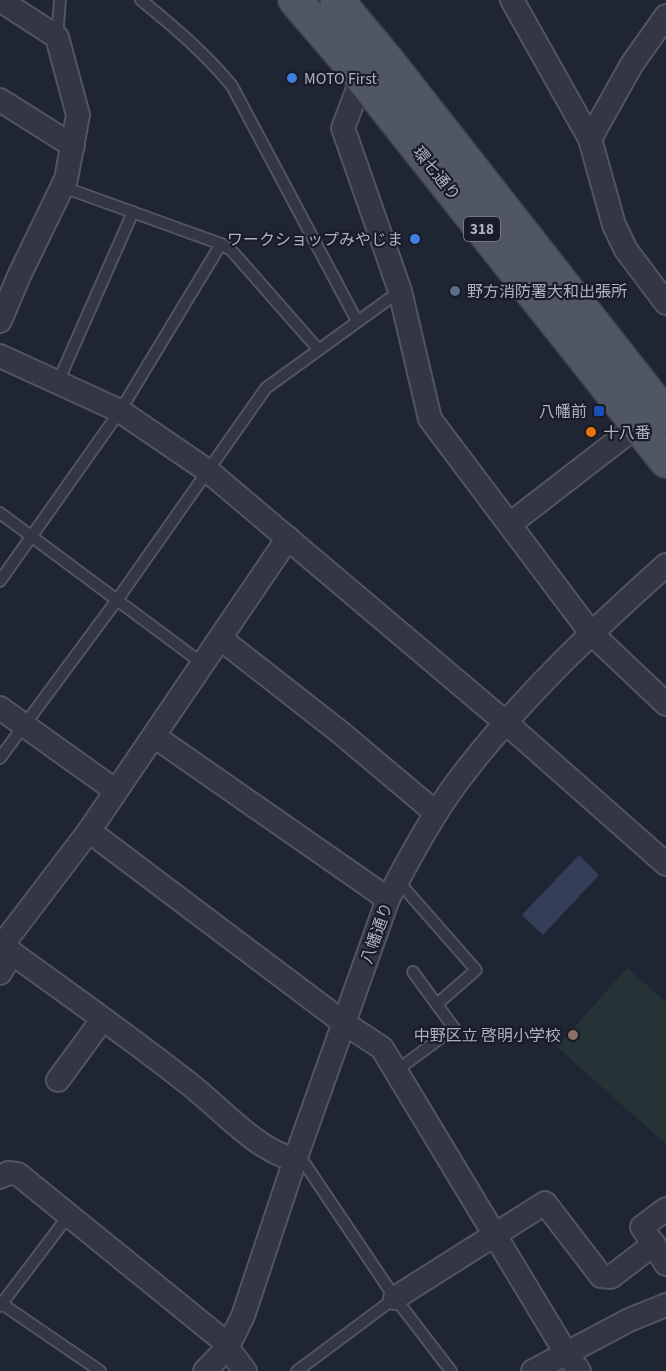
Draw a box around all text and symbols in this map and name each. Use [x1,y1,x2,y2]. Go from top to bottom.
place label: MOTO First [304,68,378,90]
marker: MOTO First [285,71,299,85]
street label: 環七通り [408,142,465,205]
road number: 318 [464,217,500,241]
place label: ワークショップみやじま [227,229,403,251]
marker: ワークショップみやじま [408,232,422,246]
place label: 野方消防署大和出張所 [467,281,627,303]
marker: 野方消防署大和出張所 [448,284,462,298]
place label: 八幡前 [539,401,587,423]
marker: 八幡前 [592,404,606,418]
place label: 十八番 [603,422,651,444]
marker: 十八番 [584,425,598,439]
street label: 八幡通り [356,900,398,967]
place label: 中野区立 啓明小学校 [414,1025,561,1047]
marker: 中野区立 啓明小学校 [566,1028,580,1042]

